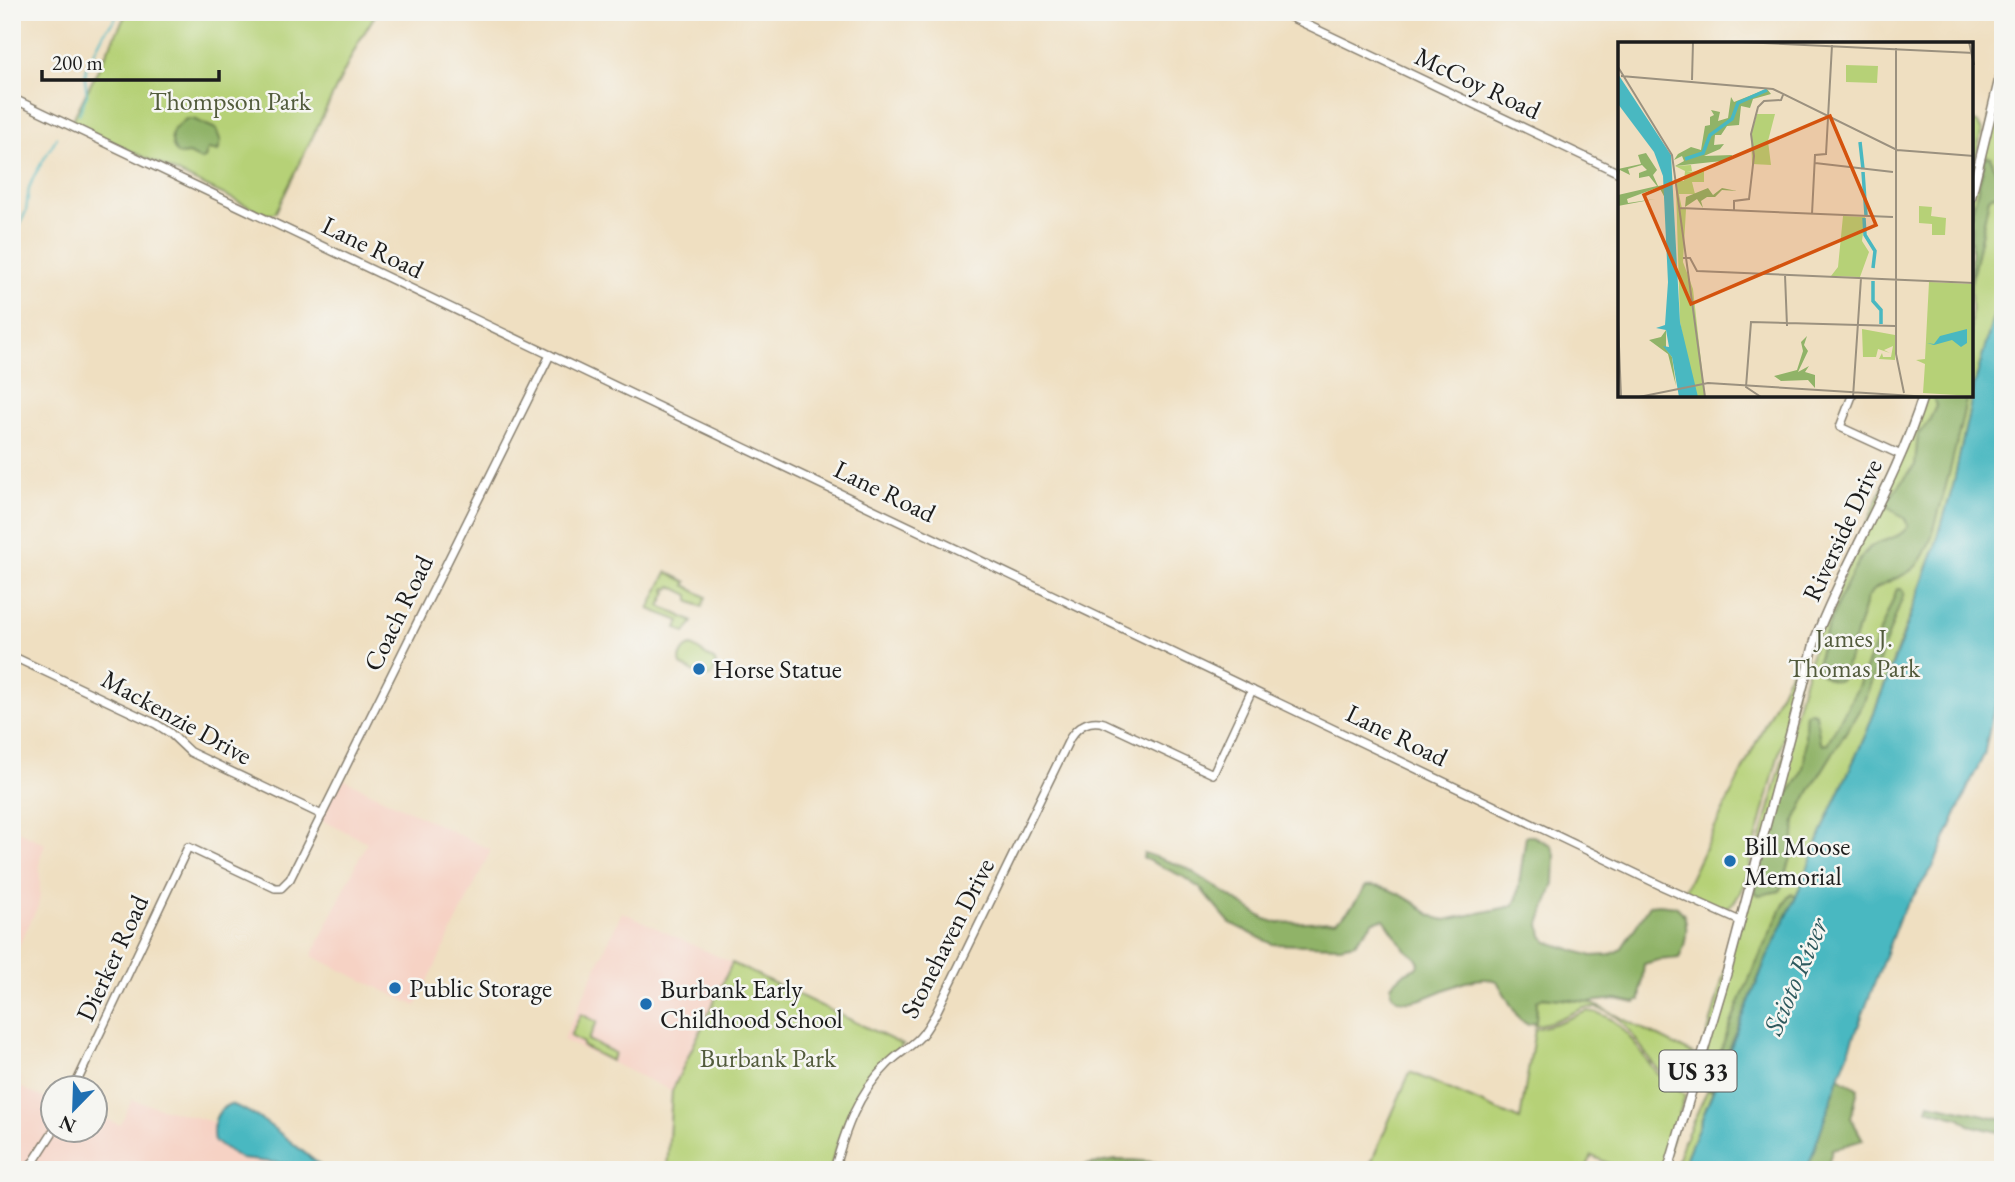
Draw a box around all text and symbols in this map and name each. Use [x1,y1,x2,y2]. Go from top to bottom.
scale bar [42,38,219,82]
street label: McCoy Road [1410,39,1547,127]
inset map [1618,42,1973,397]
text: 200 m [52,49,103,76]
park label: Thompson Park [149,84,312,118]
street label: Lane Road [317,208,430,287]
street label: Lane Road [829,452,942,531]
street label: Riverside Drive [1794,453,1890,607]
street label: Coach Road [355,549,441,677]
park label: James J. Thomas Park [1788,621,1921,685]
place label: Horse Statue [713,652,842,686]
marker: Horse Statue [691,661,707,677]
street label: Mackenzie Drive [96,662,258,772]
street label: Lane Road [1341,696,1454,775]
place label: Bill Moose Memorial [1744,829,1851,893]
street label: Stonehaven Drive [892,852,1002,1024]
marker: Bill Moose Memorial [1722,853,1738,869]
street label: Dierker Road [68,889,156,1027]
water label: Scioto River [1754,911,1836,1041]
place label: Public Storage [409,971,552,1005]
place label: Burbank Early Childhood School [660,972,843,1036]
marker: Public Storage [387,980,403,996]
marker: Burbank Early Childhood School [638,996,654,1012]
park label: Burbank Park [700,1041,837,1075]
road number: US 33 [1660,1050,1736,1092]
north arrow [38,1074,108,1144]
text: N [55,1109,80,1139]

